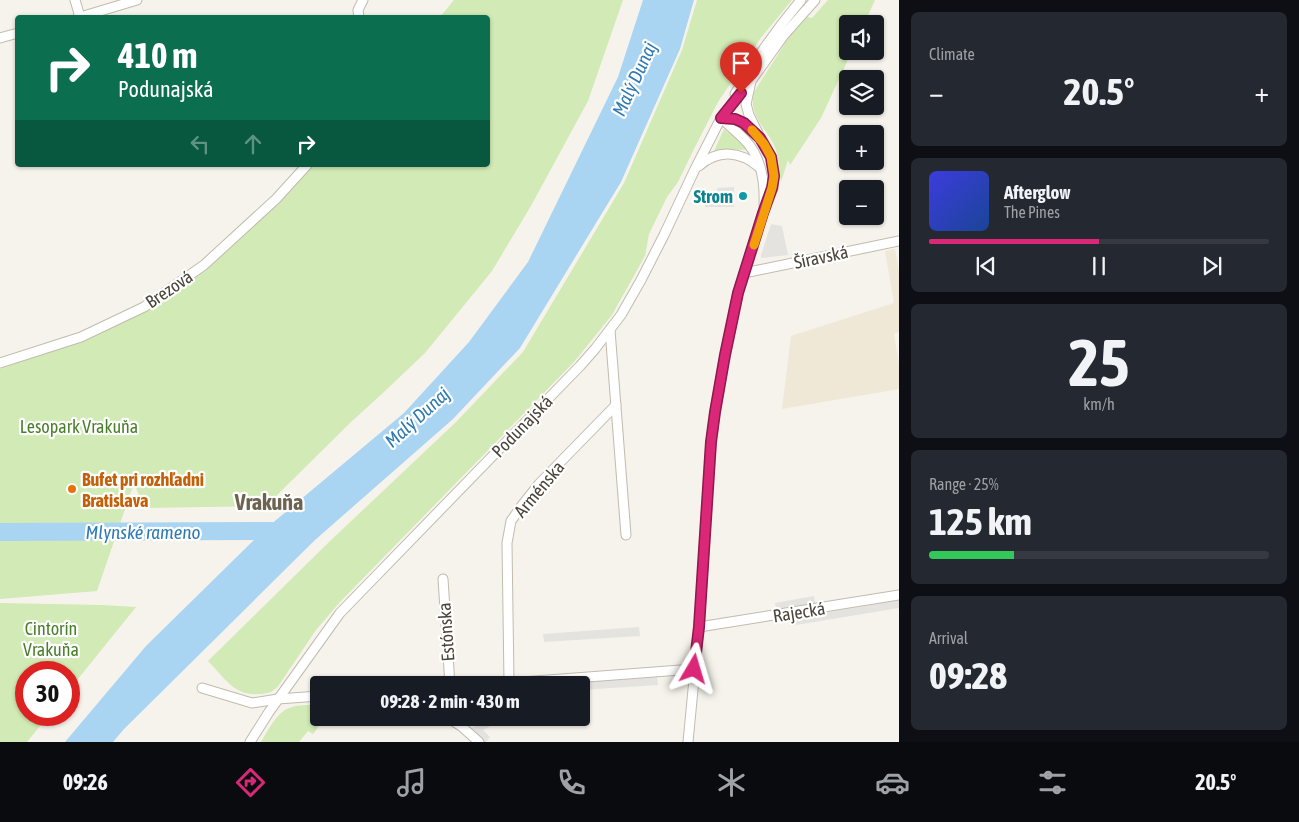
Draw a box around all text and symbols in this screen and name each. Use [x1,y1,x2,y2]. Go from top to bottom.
map controls [839,15,884,225]
button: sound [839,15,884,60]
icon: right [35,35,100,100]
text: 410 m [118,35,197,75]
water label: Malý Dunaj [607,39,661,119]
pin [720,42,762,93]
text: Climate [929,45,975,63]
icon: arrive [727,49,755,77]
button: layers [839,70,884,115]
text: 20.5° [1064,70,1134,113]
text: Podunajská [118,76,214,102]
text: − [929,76,944,108]
text: + [1254,76,1269,108]
button: + [839,125,884,170]
icon: left [186,130,214,158]
icon: ahead [239,130,267,158]
icon: right [292,130,320,158]
button: − [839,180,884,225]
text: Afterglow [1004,181,1071,203]
place label: Strom [694,186,733,207]
marker: Strom [737,190,749,202]
text: The Pines [1004,203,1060,221]
street label: Šíravská [792,241,850,273]
icon: previous [972,252,1000,280]
icon: pause [1085,252,1113,280]
icon: next [1198,252,1226,280]
street label: Brezová [141,266,197,312]
text: 25 [1068,325,1130,400]
water label: Malý Dunaj [380,382,454,452]
street label: Podunajská [487,391,557,461]
text: km/h [1083,395,1115,413]
park label: Lesopark Vrakuňa [20,416,138,437]
street label: Arménska [510,457,568,521]
place label: Bufet pri rozhľadni Bratislava [82,469,204,511]
text: Range · 25% [929,475,999,493]
marker: Bufet pri rozhľadni Bratislava [66,483,78,495]
district label: Vrakuňa [234,489,303,515]
text: 125 km [929,500,1032,543]
water label: Mlynské rameno [86,521,200,543]
street label: Rajecká [771,598,827,626]
street label: Estónska [433,602,459,662]
park label: Cintorín Vrakuňa [23,618,79,660]
text: Arrival [929,629,968,647]
position arrow [667,642,719,694]
text: 09:28 [929,654,1007,697]
speed limit sign: 30 [15,661,80,726]
text: 09:28 · 2 min · 430 m [380,690,520,712]
icon: directions [233,765,268,800]
icon: music [394,765,429,800]
icon: phone [554,765,589,800]
icon: climate [714,765,749,800]
icon: car [875,765,910,800]
icon: filters [1035,765,1070,800]
text: 09:26 [63,769,108,795]
text: 20.5° [1195,769,1236,795]

